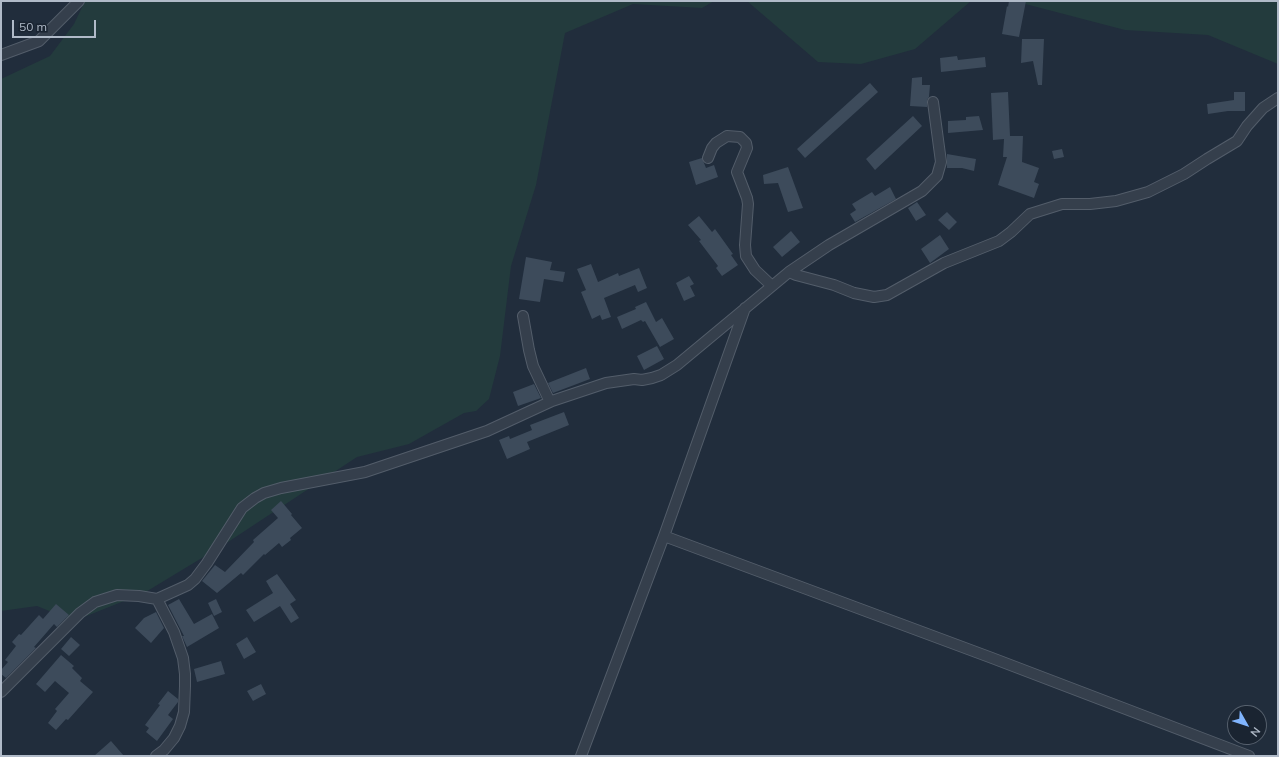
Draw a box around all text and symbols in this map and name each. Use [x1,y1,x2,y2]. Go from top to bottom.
scale bar [14,12,98,38]
text: 50 m [19,19,47,34]
north arrow [1227,705,1267,745]
text: N [1247,724,1264,740]

